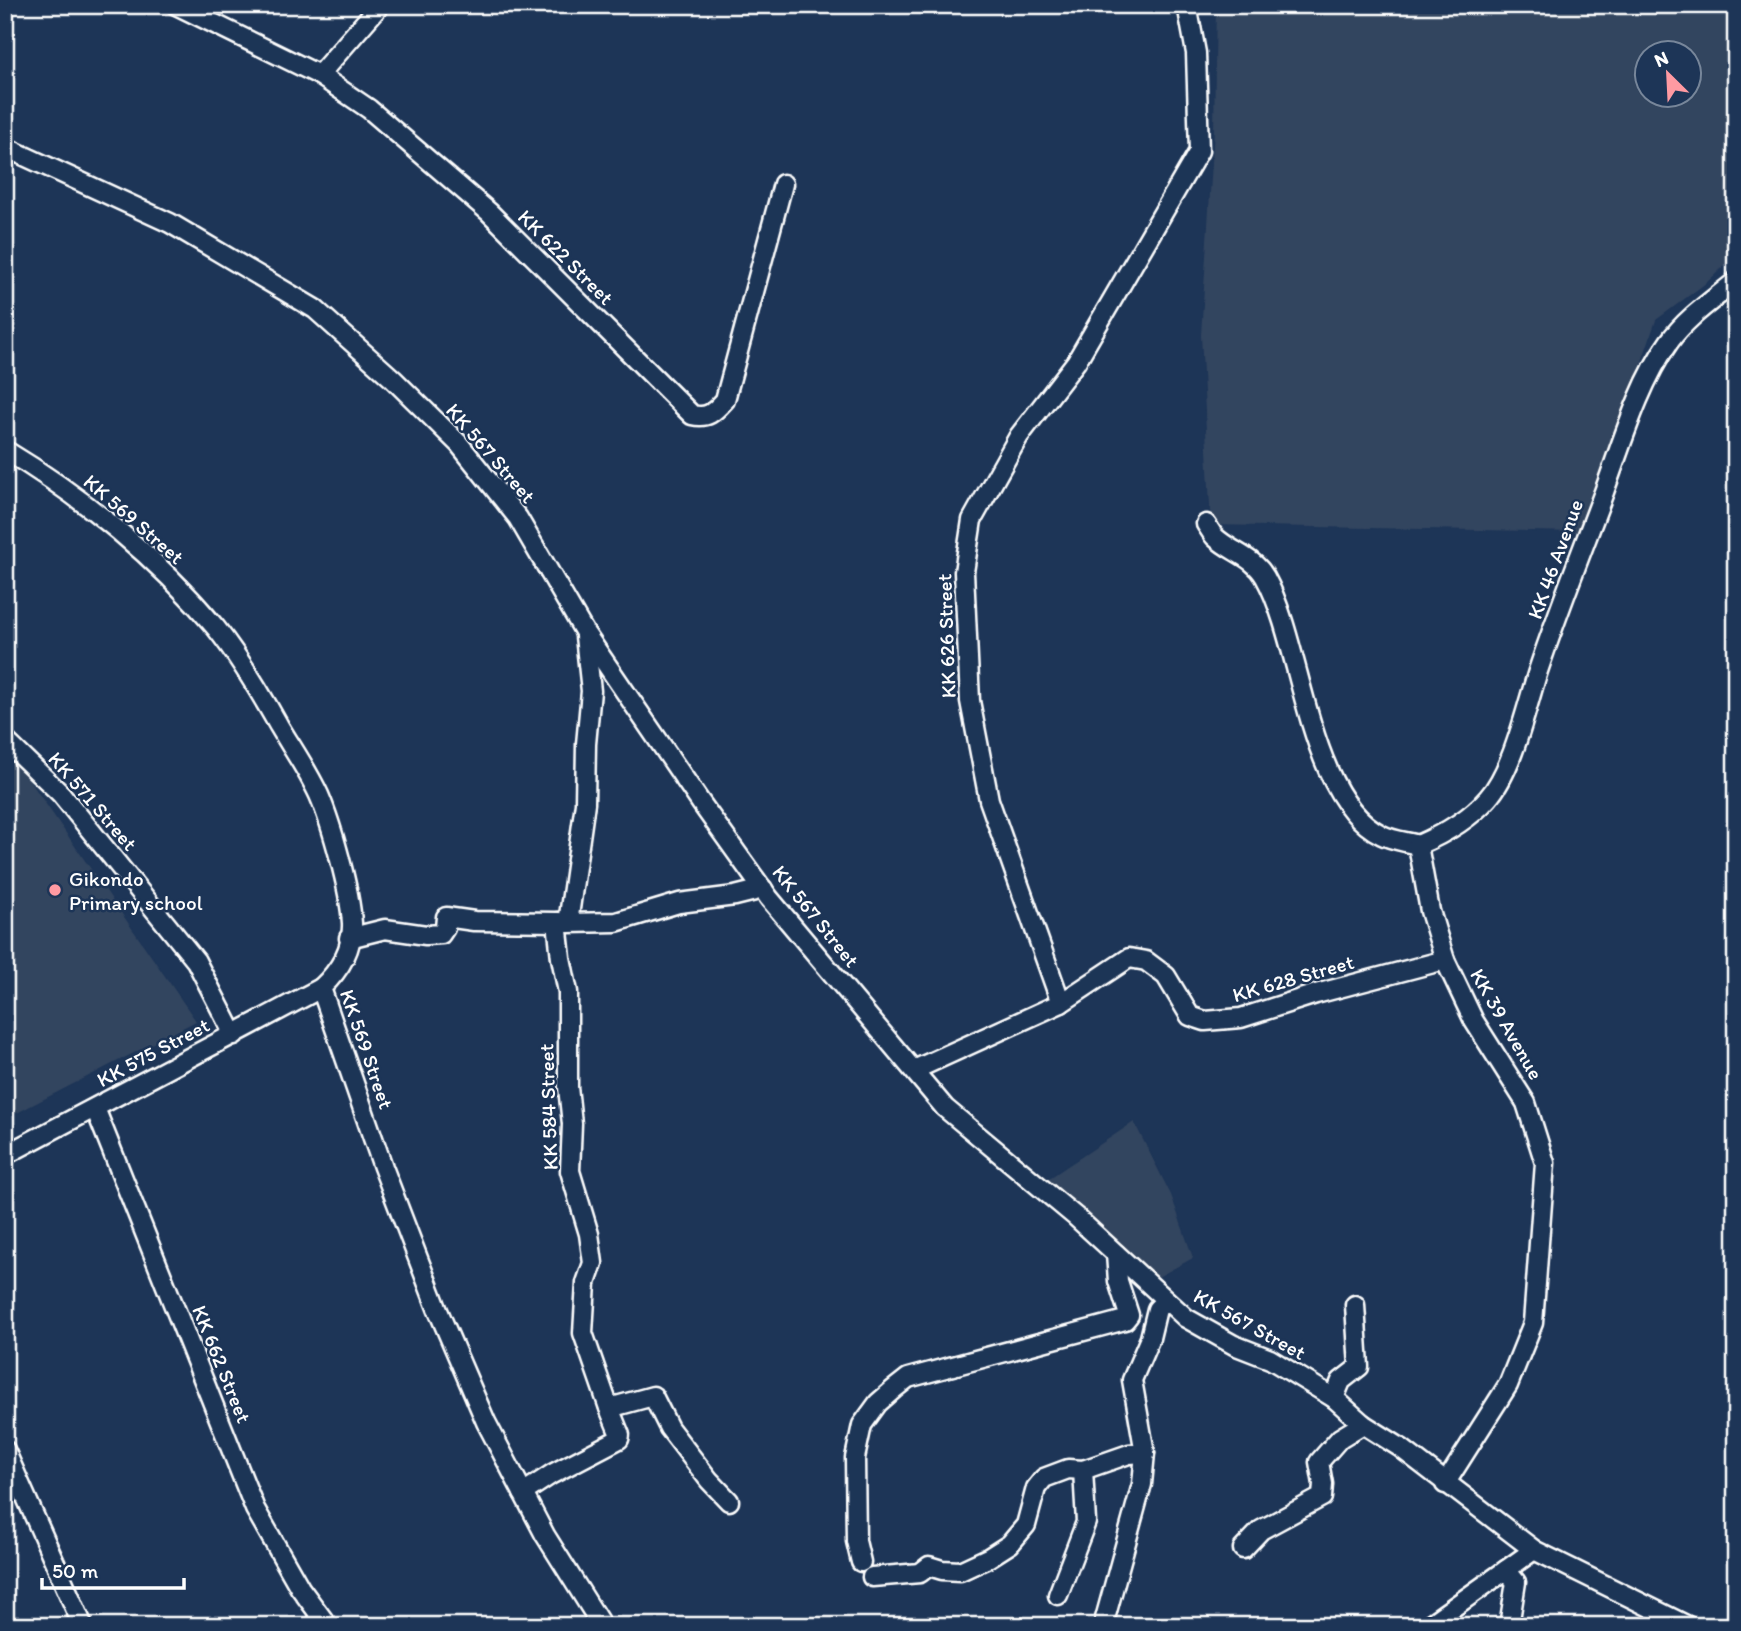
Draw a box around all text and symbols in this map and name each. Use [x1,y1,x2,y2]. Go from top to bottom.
north arrow [1632,38,1702,108]
text: N [1651,46,1672,72]
street label: KK 622 Street [513,204,619,310]
street label: KK 567 Street [441,398,541,508]
street label: KK 569 Street [79,469,189,569]
street label: KK 46 Avenue [1522,496,1588,622]
street label: KK 626 Street [931,573,961,699]
street label: KK 571 Street [43,746,143,856]
street label: KK 567 Street [767,860,865,972]
place label: Gikondo Primary school [69,866,203,915]
marker: Gikondo Primary school [47,882,63,898]
street label: KK 628 Street [1229,949,1357,1007]
street label: KK 39 Avenue [1465,964,1549,1084]
street label: KK 569 Street [335,986,399,1112]
street label: KK 575 Street [92,1012,214,1092]
street label: KK 584 Street [533,1043,563,1171]
street label: KK 567 Street [1190,1283,1310,1365]
street label: KK 662 Street [187,1301,257,1427]
scale bar [42,1547,184,1591]
text: 50 m [52,1558,99,1583]

